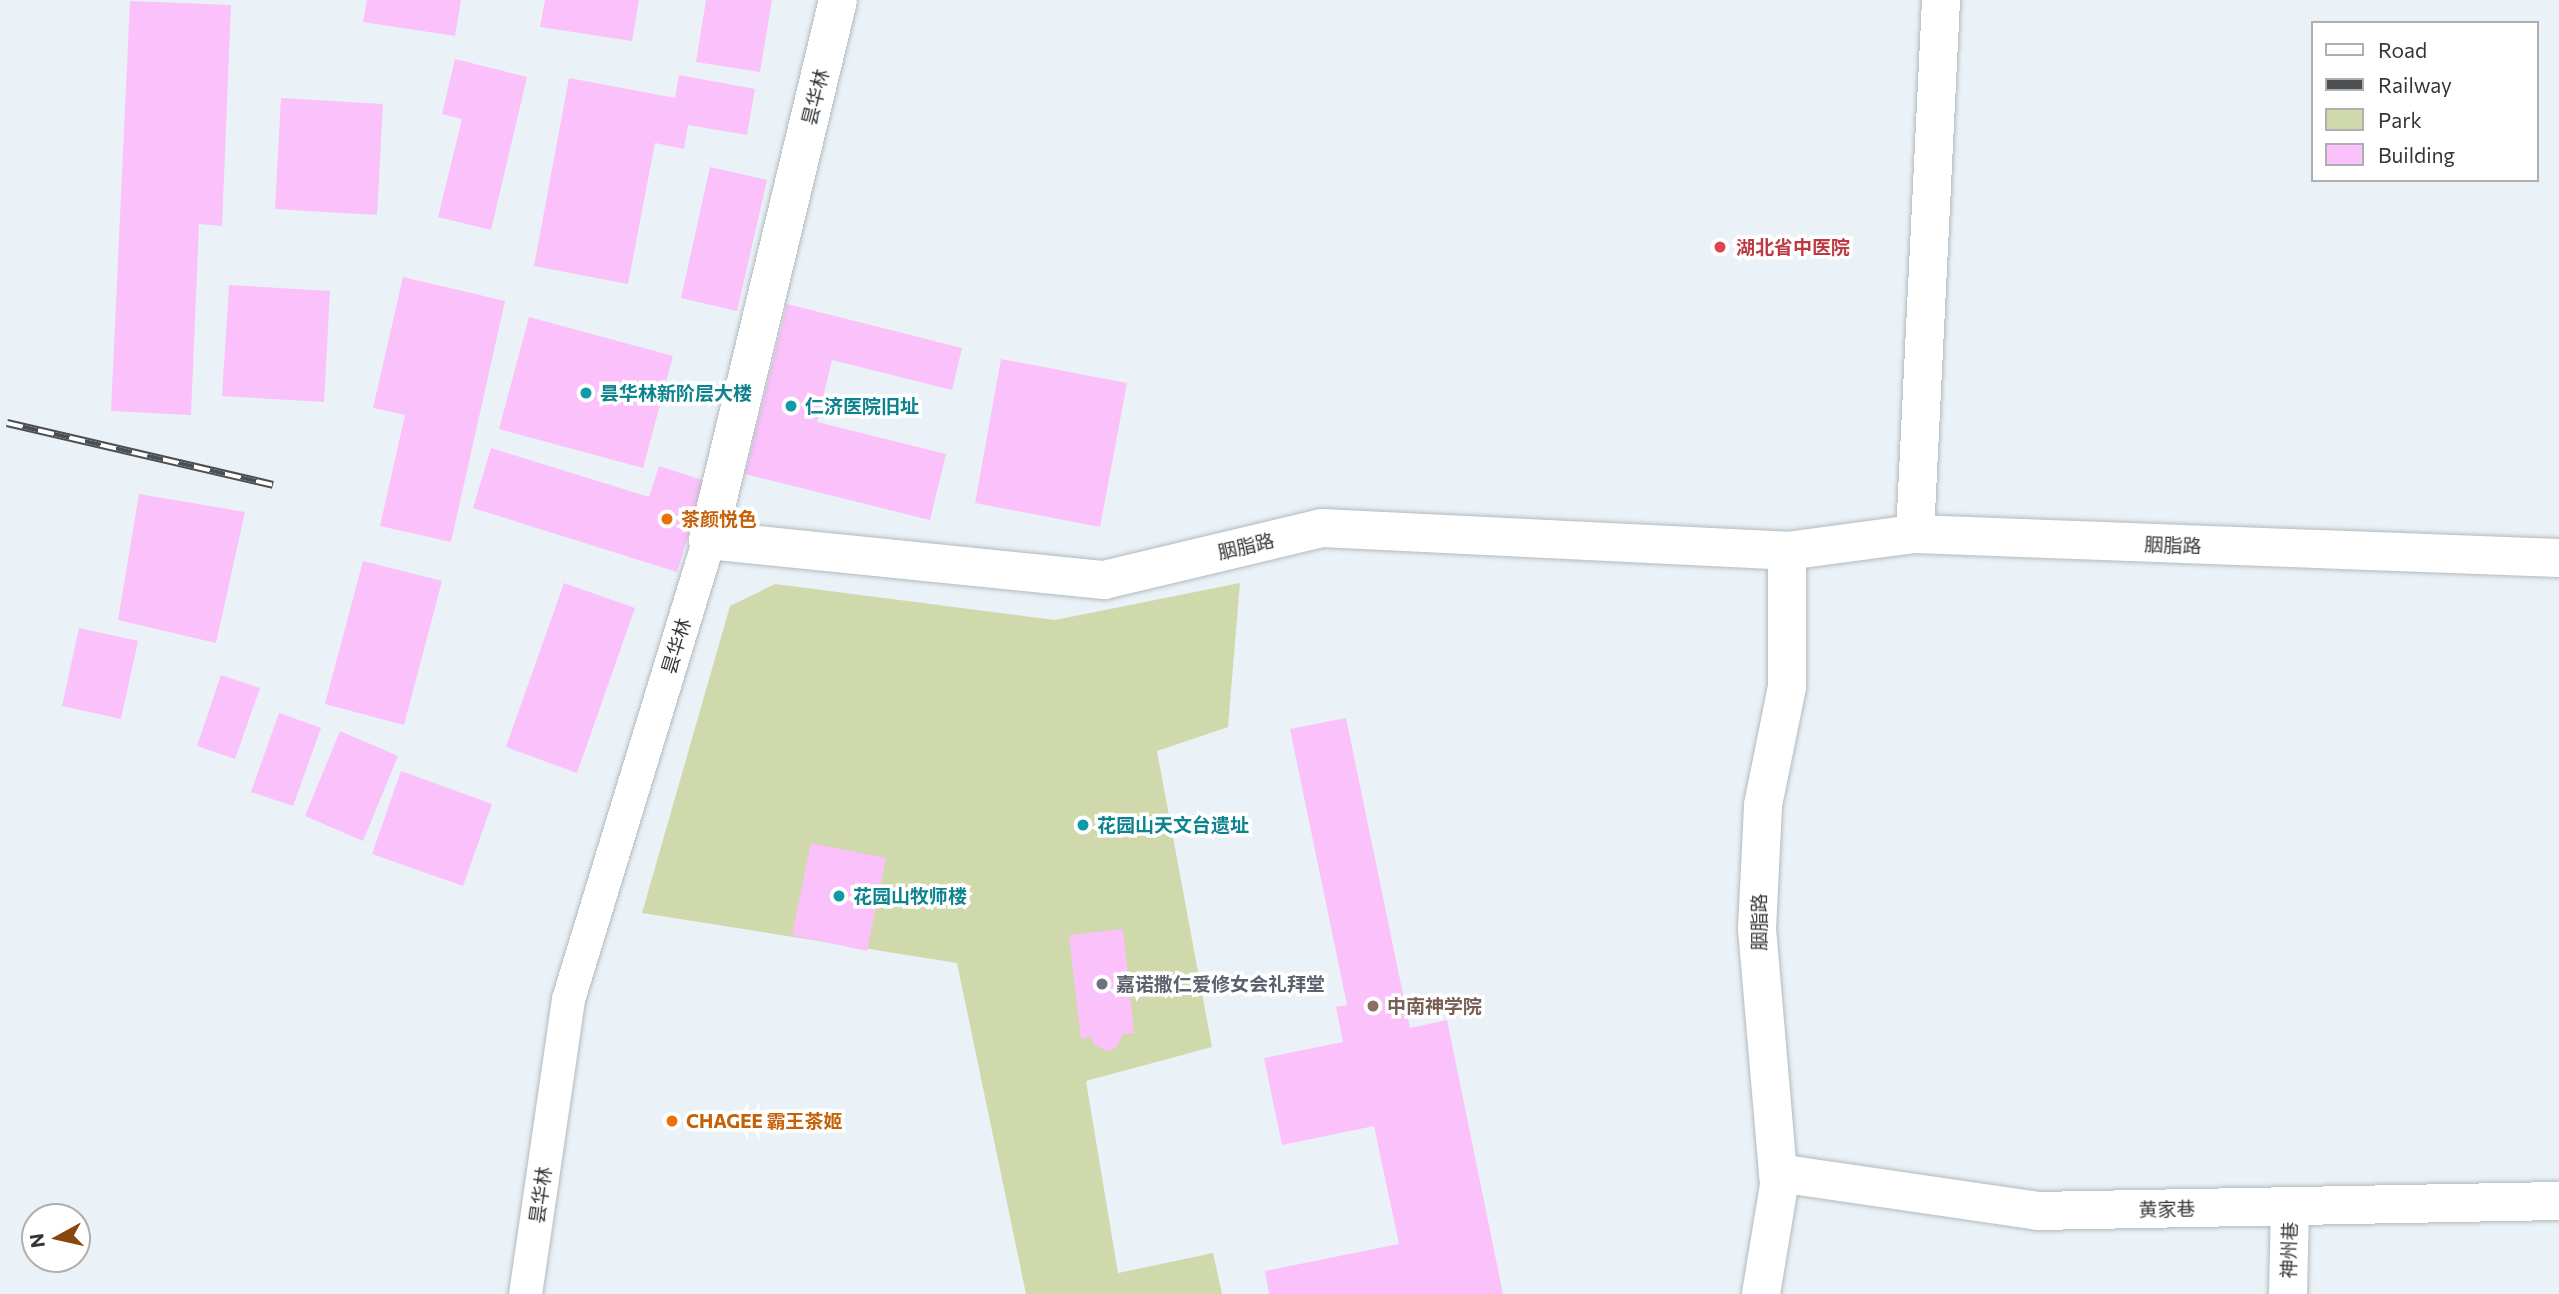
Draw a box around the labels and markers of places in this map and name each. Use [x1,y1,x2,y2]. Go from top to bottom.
place label: 湖北省中医院 [1736,236,1850,258]
marker: 湖北省中医院 [1710,237,1730,257]
place label: 昙华林新阶层大楼 [600,382,752,404]
marker: 昙华林新阶层大楼 [578,385,594,401]
place label: 仁济医院旧址 [805,395,919,417]
marker: 仁济医院旧址 [783,398,799,414]
place label: 茶颜悦色 [681,508,757,530]
marker: 茶颜悦色 [659,511,675,527]
place label: 花园山天文台遗址 [1097,814,1249,836]
marker: 花园山天文台遗址 [1075,817,1091,833]
place label: 花园山牧师楼 [853,885,967,907]
marker: 花园山牧师楼 [831,888,847,904]
place label: 嘉诺撒仁爱修女会礼拜堂 [1116,973,1325,995]
marker: 嘉诺撒仁爱修女会礼拜堂 [1094,976,1110,992]
place label: 中南神学院 [1387,995,1482,1017]
marker: 中南神学院 [1365,998,1381,1014]
place label: CHAGEE 霸王茶姬 [686,1110,842,1132]
marker: CHAGEE 霸王茶姬 [664,1113,680,1129]

